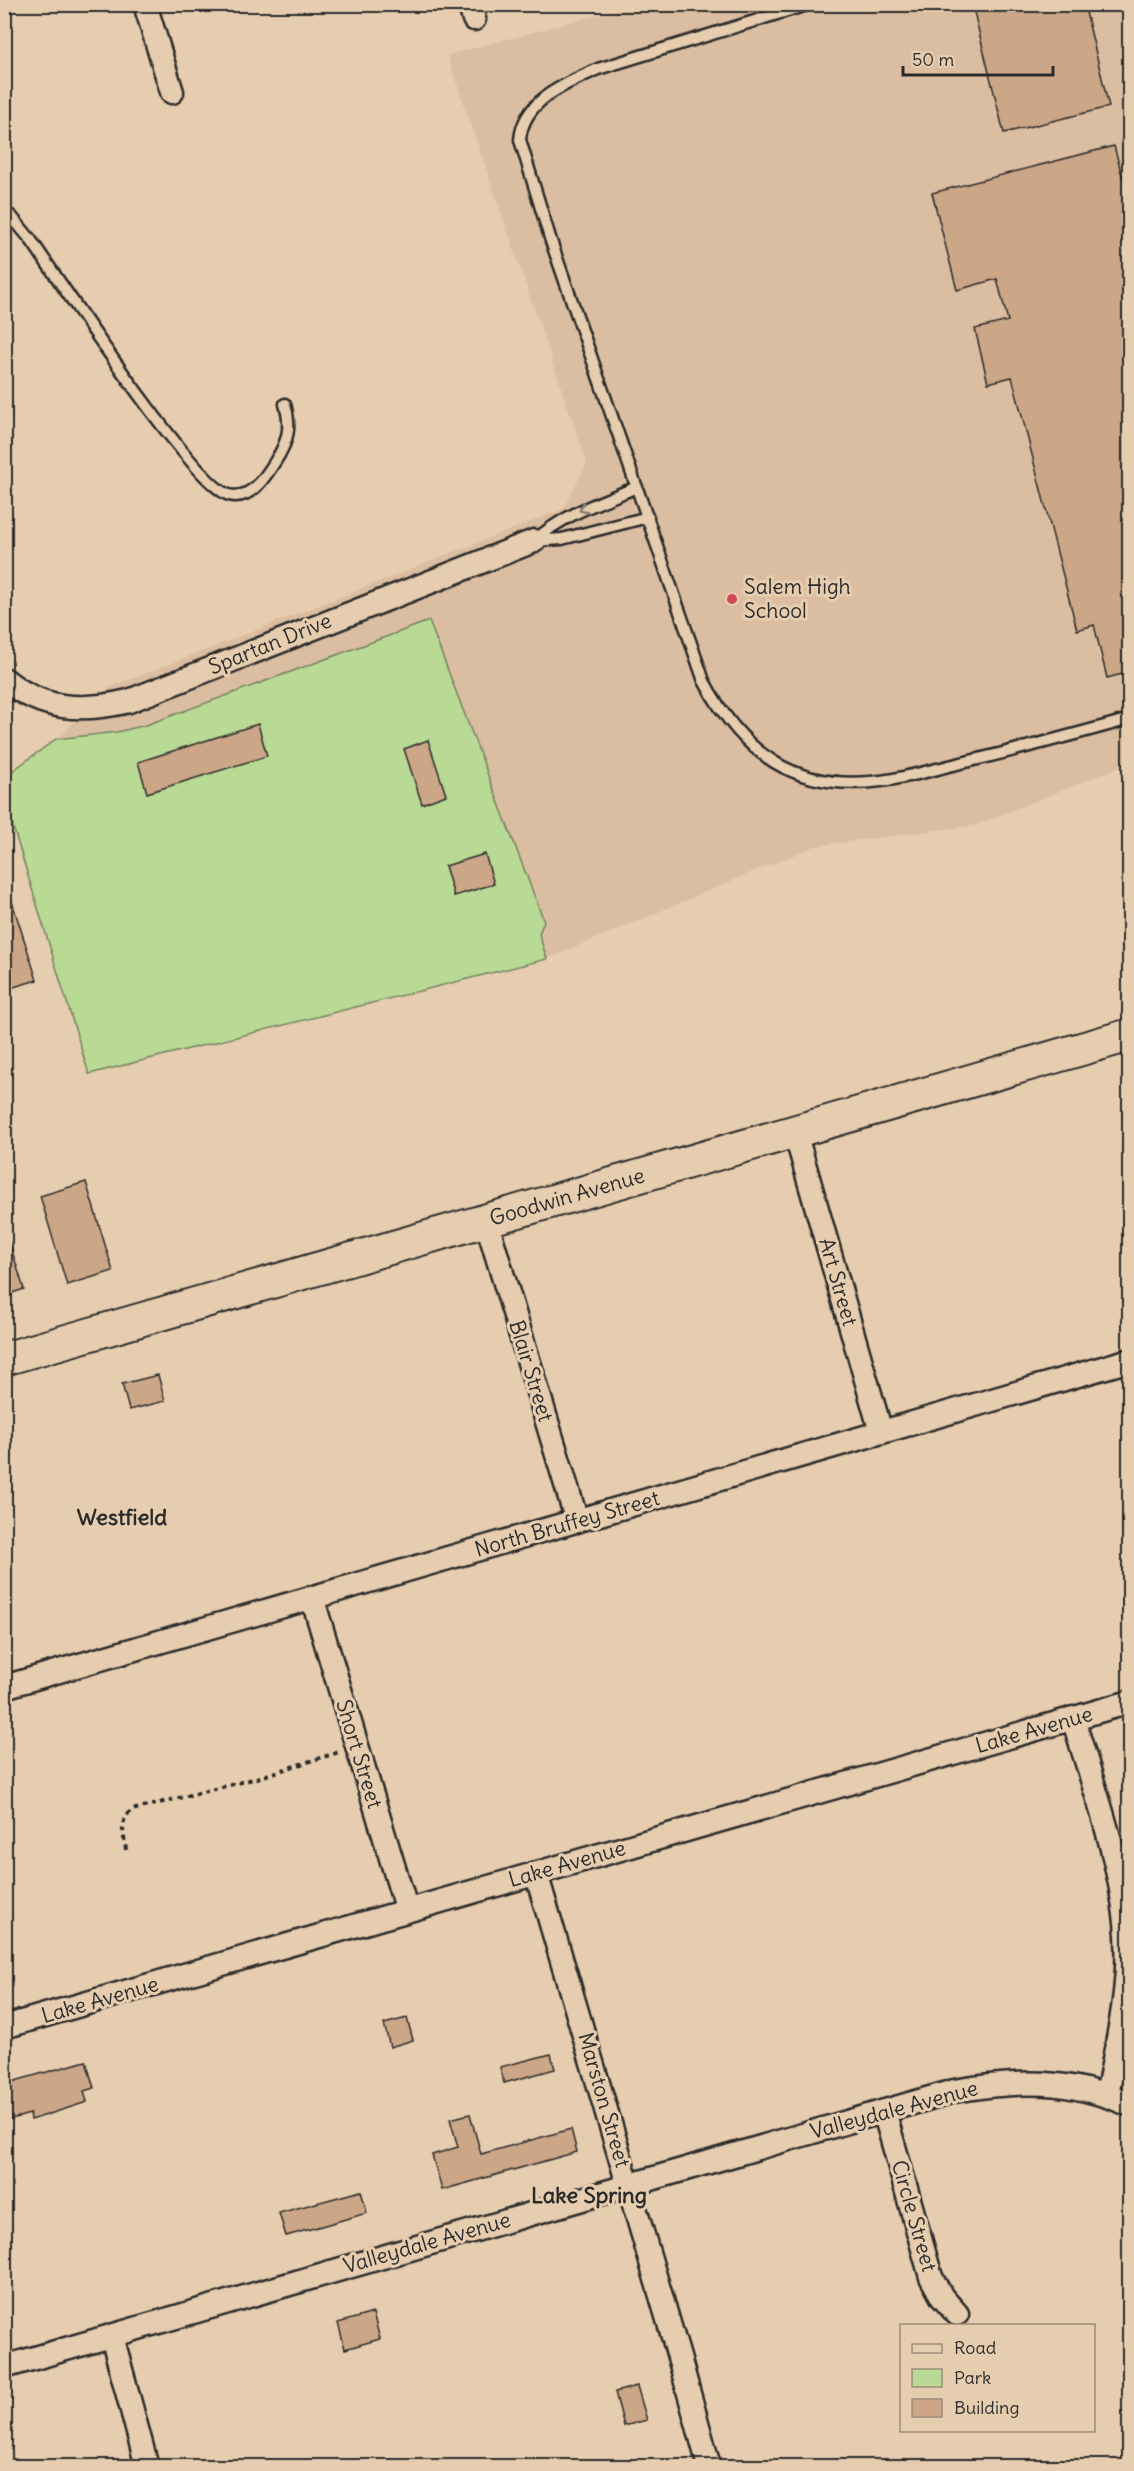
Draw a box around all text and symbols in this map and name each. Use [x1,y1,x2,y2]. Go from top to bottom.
scale bar [903,39,1053,77]
text: 50 m [912,48,954,71]
one-way arrow [579,502,590,514]
place label: Salem High School [744,573,851,624]
marker: Salem High School [725,592,739,606]
street label: Spartan Drive [204,607,335,680]
street label: Goodwin Avenue [486,1162,647,1232]
street label: Art Street [813,1235,864,1329]
street label: Blair Street [503,1317,560,1425]
street label: North Bruffey Street [471,1484,662,1563]
district label: Westfield [77,1503,167,1531]
street label: Short Street [330,1696,389,1811]
street label: Lake Avenue [972,1700,1096,1759]
street label: Lake Avenue [505,1834,629,1893]
street label: Lake Avenue [38,1970,162,2029]
street label: Marston Street [572,2029,637,2170]
street label: Valleydale Avenue [807,2074,981,2145]
street label: Circle Street [886,2157,943,2275]
district label: Lake Spring [531,2181,647,2209]
street label: Valleydale Avenue [340,2206,514,2279]
legend [900,2324,1095,2432]
text: Road [954,2336,997,2359]
text: Park [954,2366,991,2389]
text: Building [954,2396,1019,2419]

